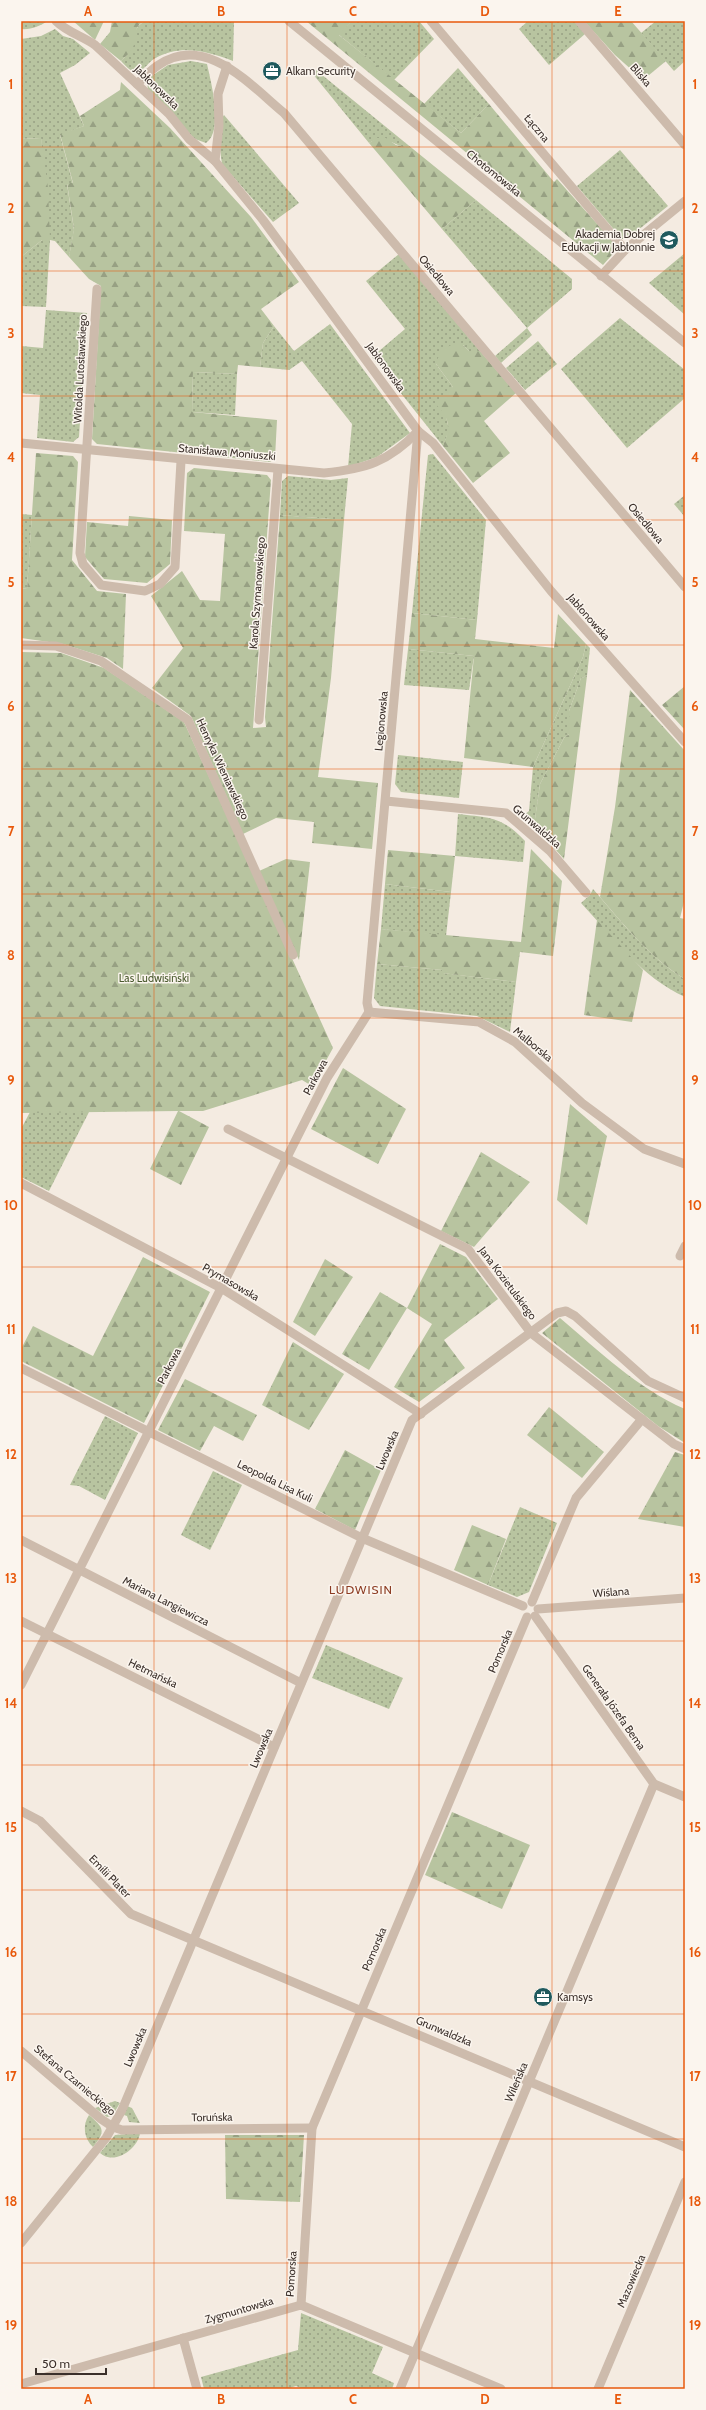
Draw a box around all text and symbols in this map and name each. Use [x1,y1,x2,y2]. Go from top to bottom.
text: A [84,3,93,19]
text: B [217,3,225,19]
text: C [349,3,357,19]
text: D [480,3,490,19]
text: E [614,3,622,19]
office icon: Alkam Security [261,60,283,82]
street label: Jabłonowska [131,61,183,113]
street label: Bliska [627,61,655,90]
place label: Alkam Security [286,64,356,78]
text: 1 [9,76,13,92]
text: 1 [693,76,697,92]
street label: Łączna [521,111,553,145]
street label: Chotomowska [464,147,525,200]
text: 2 [8,200,15,216]
text: 2 [692,200,699,216]
place label: Akademia Dobrej Edukacji w Jabłonnie [561,227,655,254]
school or university icon: Akademia Dobrej Edukacji w Jabłonnie [658,229,680,251]
street label: Osiedlowa [416,252,458,299]
street label: Witolda Lutosławskiego [70,314,90,424]
text: 3 [7,325,15,341]
text: 3 [691,325,699,341]
street label: Jabłonowska [363,339,409,395]
street label: Stanisława Moniuszki [178,441,276,463]
text: 4 [7,449,15,465]
text: 4 [691,449,699,465]
street label: Osiedlowa [625,500,667,547]
street label: Karola Szymanowskiego [246,537,268,649]
text: 5 [8,574,15,590]
text: 5 [692,574,699,590]
street label: Jabłonowska [564,590,614,644]
street label: Legionowska [371,690,391,751]
text: 6 [7,698,15,714]
text: 6 [691,698,699,714]
street label: Henryka Wieniawskiego [193,716,253,822]
street label: Grunwaldzka [510,801,565,851]
text: 7 [8,823,15,839]
text: 7 [692,823,699,839]
text: 8 [7,947,15,963]
text: 8 [691,947,699,963]
park label: Las Ludwisiński [119,971,189,985]
street label: Malborska [510,1024,556,1065]
street label: Parkowa [300,1056,331,1097]
text: 9 [7,1072,15,1088]
text: 9 [691,1072,699,1088]
text: 10 [4,1197,18,1213]
text: 10 [688,1197,702,1213]
street label: Jana Kozietulskiego [475,1243,540,1322]
street label: Prymasowska [200,1260,263,1304]
text: 11 [6,1321,16,1337]
text: 11 [690,1321,700,1337]
street label: Parkowa [154,1345,184,1386]
street label: Lwowska [372,1427,402,1472]
text: 12 [5,1446,17,1462]
text: 12 [689,1446,701,1462]
street label: Leopolda Lisa Kuli [235,1457,315,1505]
text: 13 [5,1570,17,1586]
text: 13 [689,1570,701,1586]
street label: Mariana Langiewicza [120,1573,212,1629]
district label: LUDWISIN [329,1582,393,1597]
street label: Wiślana [592,1584,630,1600]
street label: Pomorska [485,1626,516,1675]
street label: Hetmańska [126,1655,180,1691]
street label: Generała Józefa Bema [579,1661,649,1753]
text: 14 [5,1695,17,1711]
text: 14 [689,1695,701,1711]
street label: Lwowska [246,1725,276,1770]
text: 15 [5,1819,17,1835]
text: 15 [689,1819,701,1835]
street label: Emilii Plater [86,1852,134,1901]
street label: Pomorska [359,1924,390,1973]
text: 16 [5,1944,17,1960]
text: 16 [689,1944,701,1960]
office icon: Kamsys [532,1986,554,2008]
place label: Kamsys [557,1990,593,2004]
street label: Grunwaldzka [414,2013,475,2049]
street label: Lwowska [120,2024,150,2069]
street label: Stefana Czarnieckiego [31,2042,119,2118]
street label: Wileńska [501,2059,531,2104]
text: 17 [5,2068,17,2084]
text: 17 [689,2068,701,2084]
street label: Toruńska [191,2110,233,2124]
text: 18 [5,2193,17,2209]
text: 18 [689,2193,701,2209]
street label: Pomorska [282,2250,300,2297]
street label: Mazowiecka [614,2252,649,2310]
street label: Zygmuntowska [203,2293,276,2326]
text: 19 [5,2317,17,2333]
text: 19 [689,2317,701,2333]
scale bar [36,2350,106,2376]
text: 50 m [42,2356,70,2371]
text: A [84,2391,93,2407]
text: B [217,2391,225,2407]
text: C [349,2391,357,2407]
text: D [480,2391,490,2407]
text: E [614,2391,622,2407]

